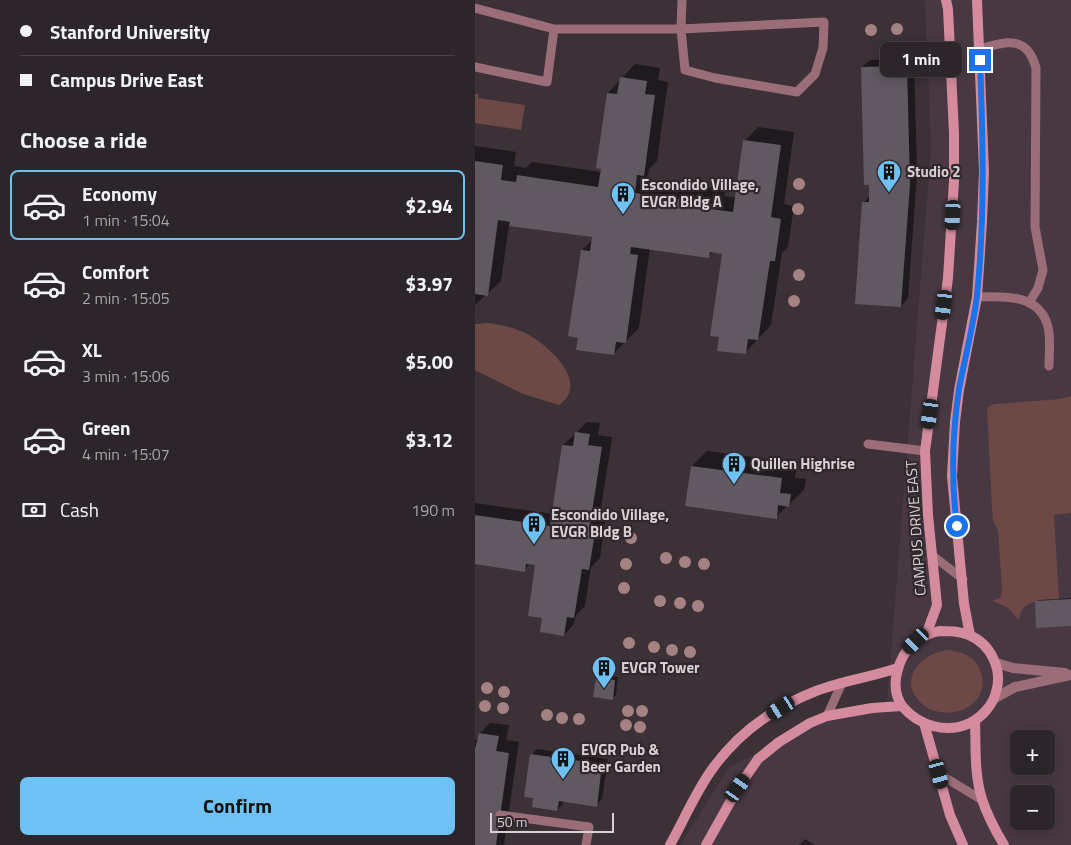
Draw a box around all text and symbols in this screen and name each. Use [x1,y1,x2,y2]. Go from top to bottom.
text: Stanford University [50,17,210,46]
callout: 1 min [880,42,963,78]
text: 1 min [902,47,940,71]
route end [969,49,991,71]
text: Campus Drive East [50,65,203,94]
text: Choose a ride [20,123,147,157]
building icon: Studio 2 [876,159,902,193]
place label: Studio 2 [907,160,961,183]
place label: Escondido Village, EVGR Bldg A [641,173,759,213]
text: Economy [82,179,157,208]
building icon: Escondido Village, EVGR Bldg A [610,181,636,215]
icon: car [22,183,67,228]
text: $2.94 [406,191,453,220]
car [944,200,961,230]
text: 1 min · 15:04 [82,208,170,232]
text: Comfort [82,257,149,286]
icon: car [22,261,67,306]
text: $3.97 [406,269,453,298]
text: 2 min · 15:05 [82,286,170,310]
car [934,289,953,321]
text: XL [82,335,102,364]
icon: car [22,339,67,384]
text: $5.00 [406,347,453,376]
text: 3 min · 15:06 [82,364,170,388]
car [920,398,939,430]
text: Green [82,413,131,442]
icon: car [22,417,67,462]
text: $3.12 [406,425,453,454]
text: 4 min · 15:07 [82,442,170,466]
building icon: Quillen Highrise [721,451,747,485]
place label: Quillen Highrise [751,452,855,475]
street label: CAMPUS DRIVE EAST [899,459,932,597]
text: Cash [60,495,99,524]
icon: cash [20,496,48,524]
text: 190 m [411,498,455,522]
place label: Escondido Village, EVGR Bldg B [551,503,669,543]
building icon: Escondido Village, EVGR Bldg B [521,511,547,545]
route start [946,515,968,537]
car [900,625,931,657]
building icon: EVGR Tower [591,655,617,689]
place label: EVGR Tower [621,656,700,679]
car [764,694,797,722]
map controls [1010,730,1055,830]
button: + [1010,730,1055,775]
place label: EVGR Pub & Beer Garden [581,738,661,778]
building icon: EVGR Pub & Beer Garden [550,746,576,780]
car [927,758,950,790]
car [723,771,752,805]
button: Confirm [20,777,455,835]
button: − [1010,785,1055,830]
scale bar [490,810,614,833]
text: 50 m [497,811,527,832]

